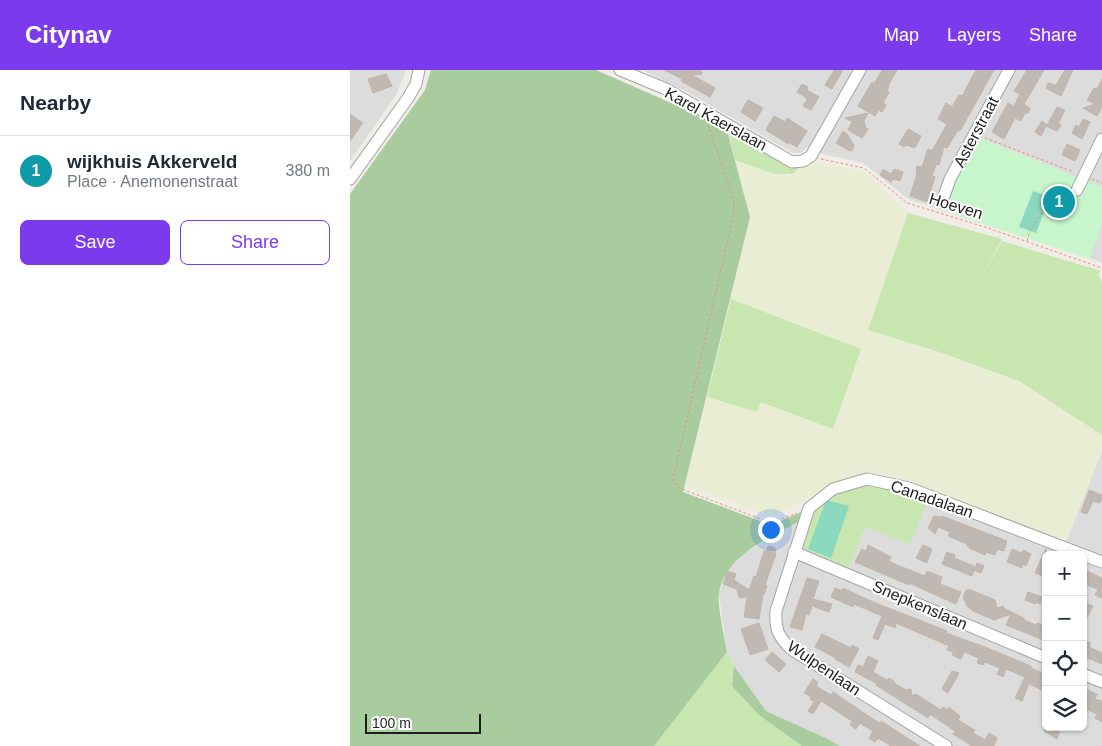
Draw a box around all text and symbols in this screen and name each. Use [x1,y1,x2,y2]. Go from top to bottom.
text: Citynav [25,21,112,48]
text: Map [884,25,919,45]
text: Layers [947,25,1001,45]
text: Share [1029,25,1077,45]
street label: Karel Kaerslaan [662,84,770,154]
text: Nearby [20,91,91,114]
street label: Asterstraat [950,93,1002,170]
text: wijkhuis Akkerveld [67,151,237,172]
text: 1 [32,162,40,179]
text: 380 m [286,162,330,179]
text: Place · Anemonenstraat [67,173,238,190]
pin: 1 [1043,183,1075,221]
street label: Hoeven [927,190,985,222]
button: Save [20,220,170,265]
button: Share [180,220,330,265]
street label: Canadalaan [888,477,976,521]
your location [758,517,784,543]
map controls [1042,551,1087,731]
button: + [1042,551,1087,596]
street label: Snepkenslaan [870,577,970,633]
button: − [1042,596,1087,641]
street label: Wulpenlaan [784,637,864,699]
button: locate [1042,641,1087,686]
button: layers [1042,686,1087,731]
scale bar [365,711,481,734]
text: 100 m [372,715,411,731]

